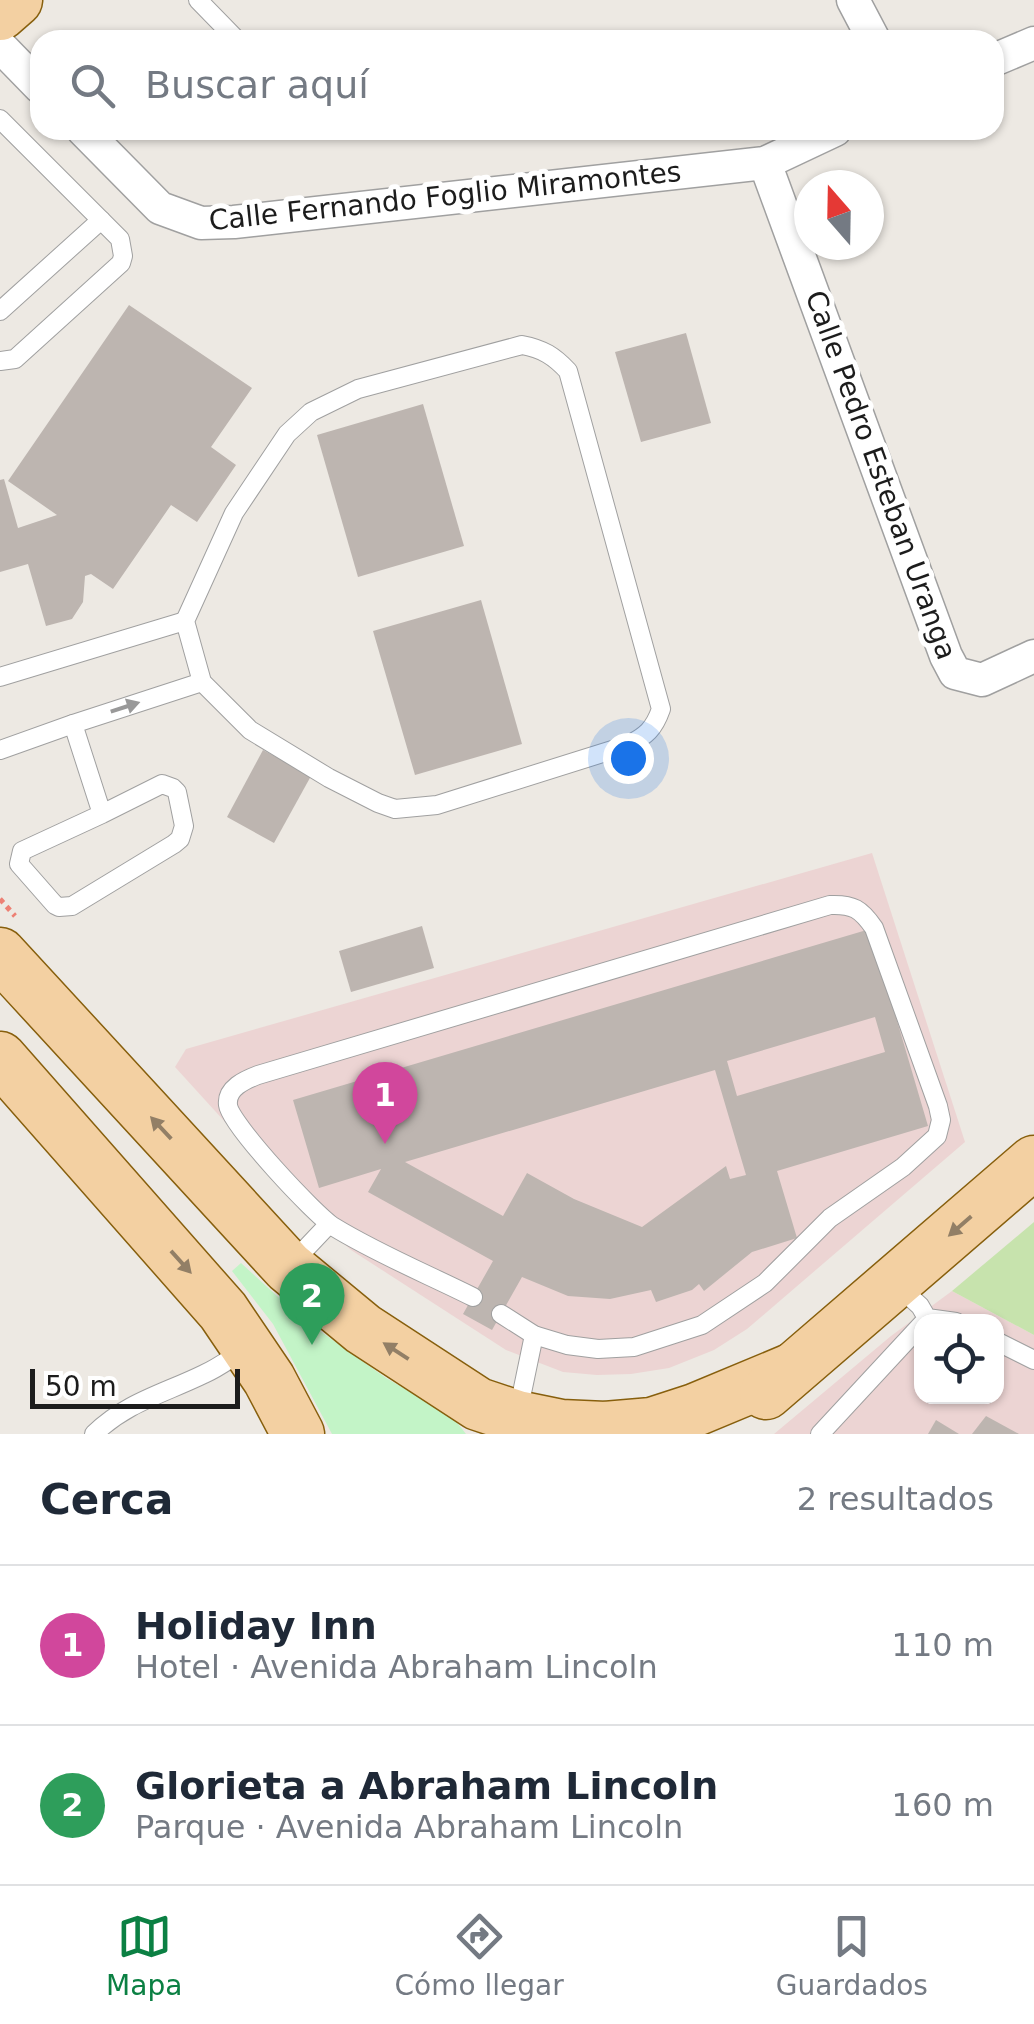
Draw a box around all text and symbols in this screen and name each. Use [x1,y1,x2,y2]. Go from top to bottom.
search box [30,30,1004,140]
icon: search [65,58,120,113]
text: Buscar aquí [145,63,369,107]
street label: Calle Fernando Foglio Miramontes [207,155,683,237]
north arrow [794,170,884,260]
street label: Calle Pedro Esteban Uranga [799,286,963,664]
one-way arrow [111,698,141,713]
your location [603,733,654,784]
pin: 1 [352,1062,418,1144]
one-way arrow [150,1116,172,1141]
one-way arrow [948,1214,973,1236]
one-way arrow [169,1250,192,1274]
pin: 2 [280,1262,344,1345]
map controls [914,1314,1004,1404]
button: locate [914,1314,1004,1404]
one-way arrow [382,1342,409,1360]
scale bar [30,1364,240,1408]
text: 50 m [45,1370,117,1403]
text: Cerca [40,1475,173,1524]
text: 2 resultados [797,1480,994,1518]
text: Holiday Inn [135,1604,377,1648]
text: 1 [61,1626,84,1664]
text: 110 m [892,1626,994,1664]
text: Hotel · Avenida Abraham Lincoln [135,1648,658,1686]
text: Glorieta a Abraham Lincoln [135,1764,718,1808]
text: 2 [61,1786,84,1824]
text: 160 m [892,1786,994,1824]
text: Parque · Avenida Abraham Lincoln [135,1808,683,1846]
tab: Mapa [106,1909,182,2002]
tab: Cómo llegar [394,1909,564,2002]
tab: Guardados [776,1909,928,2002]

